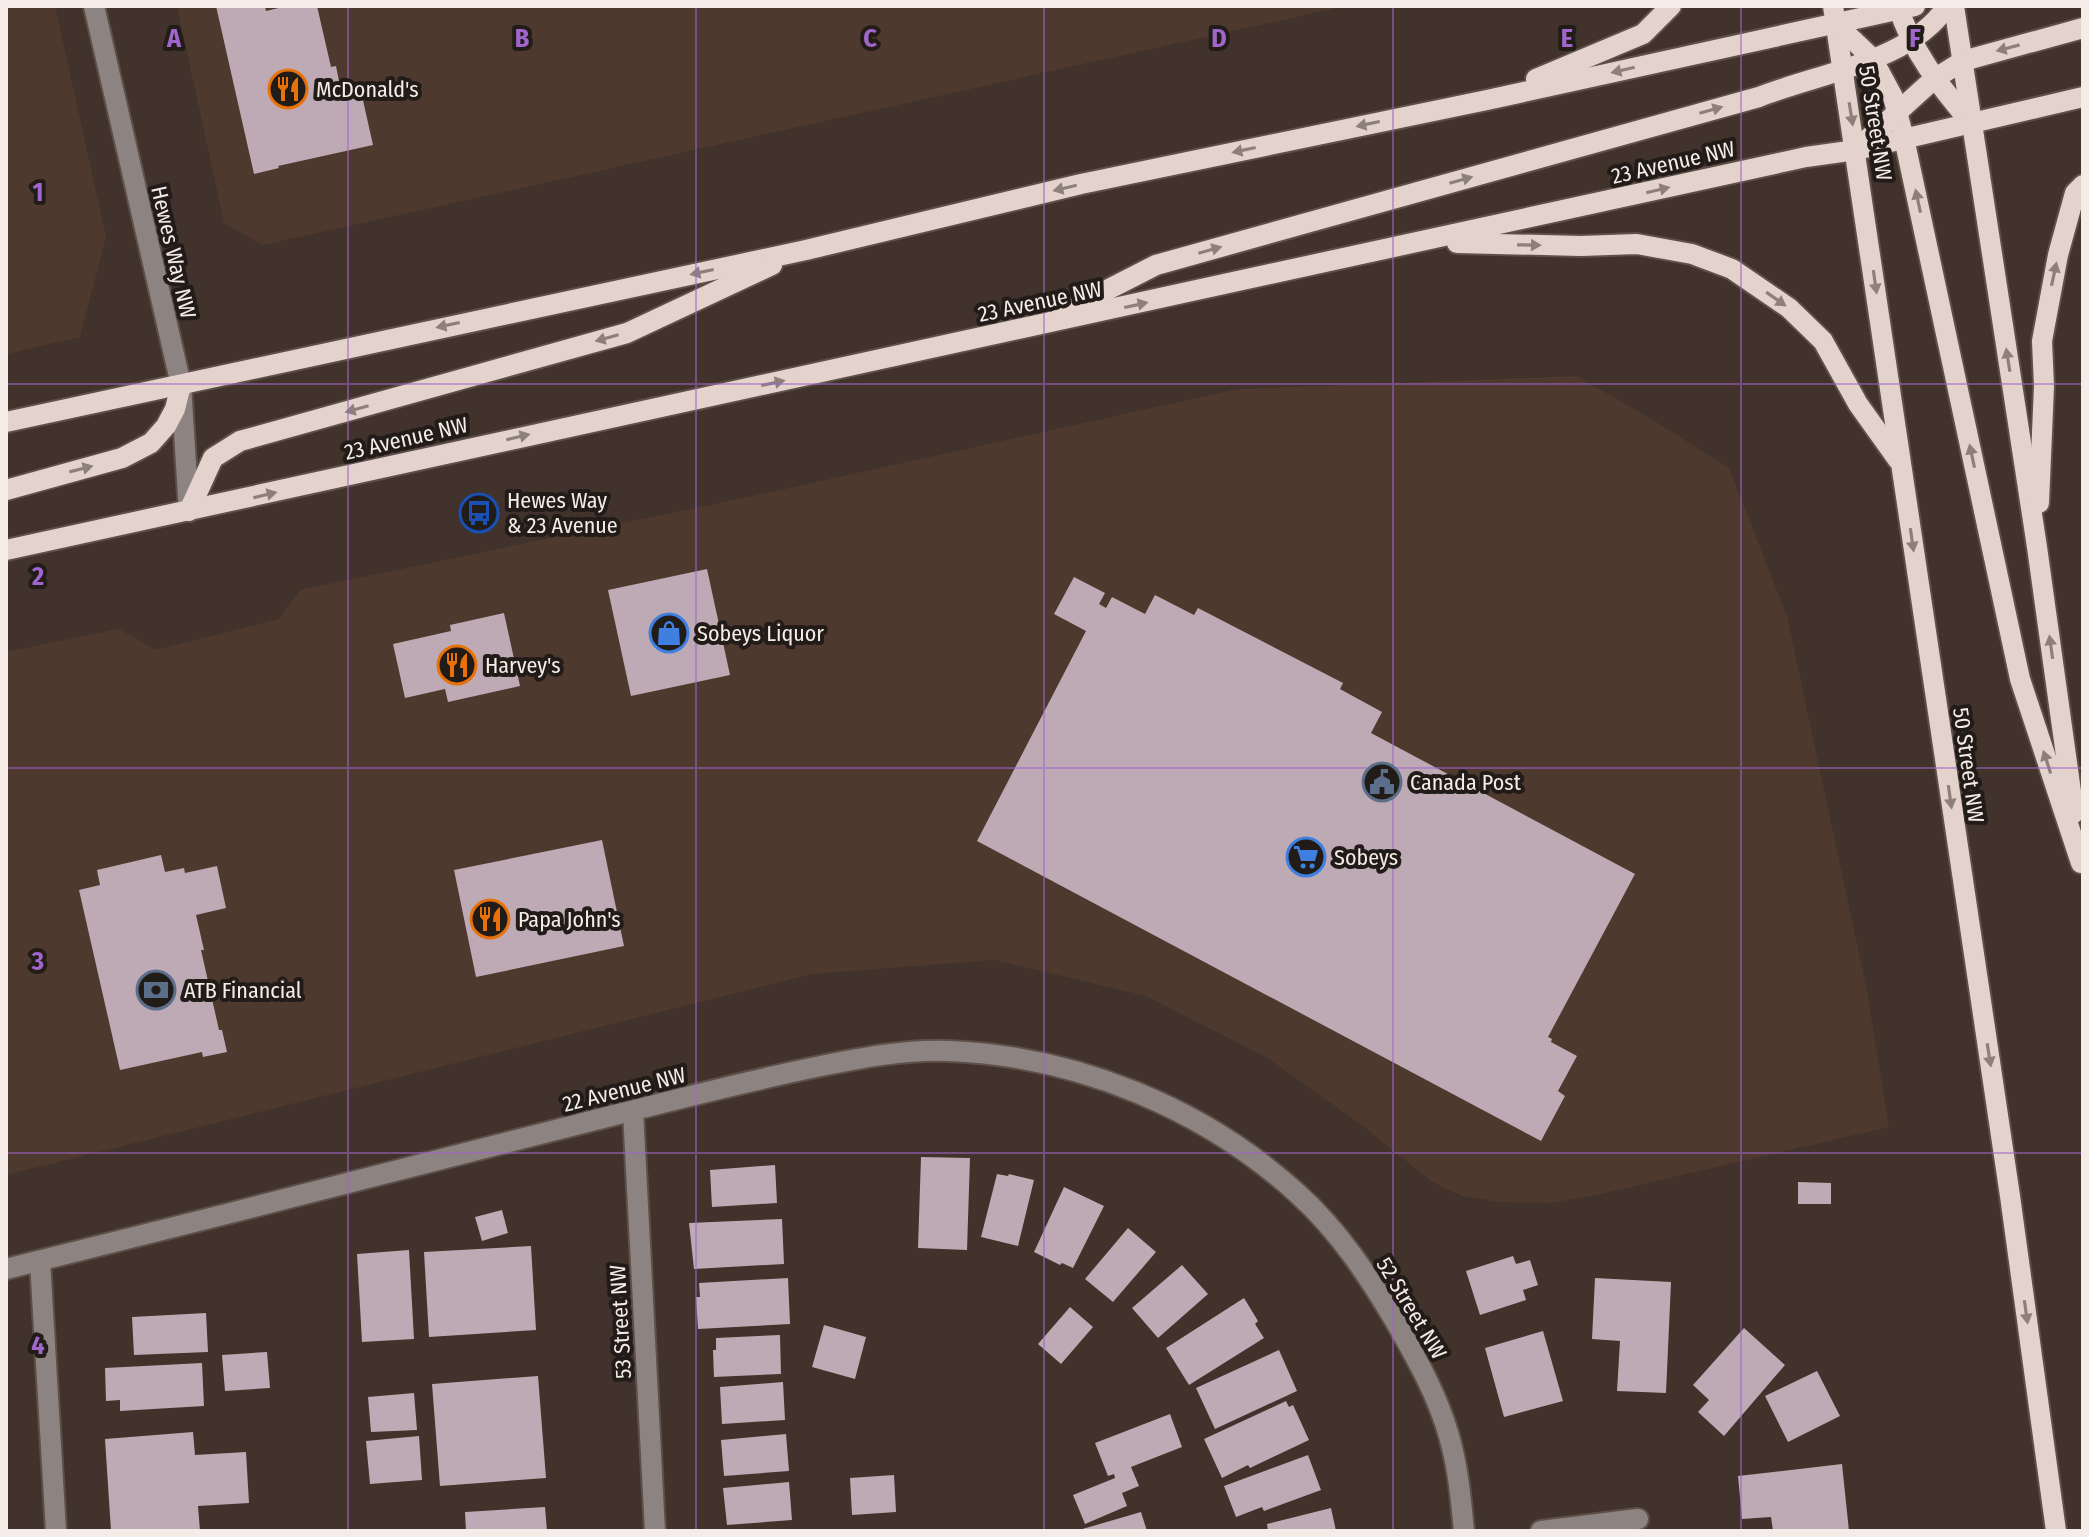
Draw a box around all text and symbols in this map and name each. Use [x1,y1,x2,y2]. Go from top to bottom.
text: A [166,23,182,54]
text: B [515,23,530,54]
text: C [863,23,877,54]
text: D [1211,23,1227,54]
text: E [1561,23,1573,54]
text: F [1909,23,1921,54]
one-way arrow [1995,43,2020,55]
one-way arrow [1610,64,1635,77]
street label: 50 Street NW [1853,64,1898,182]
restaurant icon: McDonald's [267,68,309,110]
place label: McDonald's [316,76,419,103]
one-way arrow [1845,102,1858,127]
one-way arrow [1700,103,1724,116]
one-way arrow [1356,118,1381,131]
street label: 23 Avenue NW [1609,135,1737,190]
one-way arrow [1231,144,1256,157]
one-way arrow [1449,173,1473,186]
text: 1 [33,177,44,208]
street label: Hewes Way NW [145,183,202,321]
one-way arrow [1052,183,1077,195]
one-way arrow [1645,183,1670,196]
one-way arrow [1911,189,1924,214]
one-way arrow [1516,239,1542,251]
one-way arrow [1199,243,1223,256]
one-way arrow [2048,262,2061,287]
one-way arrow [690,266,715,279]
one-way arrow [1869,270,1882,295]
street label: 23 Avenue NW [976,275,1104,328]
one-way arrow [1765,291,1786,306]
one-way arrow [1124,298,1149,311]
one-way arrow [435,319,460,332]
one-way arrow [595,333,620,345]
one-way arrow [2001,347,2014,372]
one-way arrow [760,376,785,389]
one-way arrow [344,403,369,415]
street label: 23 Avenue NW [342,411,470,466]
one-way arrow [506,430,531,443]
one-way arrow [1965,443,1978,468]
one-way arrow [69,462,94,474]
place label: Hewes Way & 23 Avenue [507,487,618,539]
one-way arrow [253,488,278,501]
bus stop icon: Hewes Way & 23 Avenue [458,492,500,534]
one-way arrow [1906,528,1919,553]
text: 2 [31,561,44,592]
shop icon: Sobeys Liquor [648,612,690,654]
place label: Sobeys Liquor [697,620,824,647]
one-way arrow [2044,634,2057,659]
restaurant icon: Harvey's [436,644,478,686]
place label: Harvey's [485,652,561,679]
street label: 50 Street NW [1947,706,1990,824]
one-way arrow [2041,750,2053,774]
public building icon: Canada Post [1361,761,1403,803]
place label: Canada Post [1410,769,1522,796]
one-way arrow [1944,785,1957,810]
supermarket icon: Sobeys [1285,836,1327,878]
place label: Sobeys [1334,844,1398,871]
restaurant icon: Papa John's [469,898,511,940]
place label: Papa John's [518,906,621,933]
text: 3 [31,946,44,977]
bank icon: ATB Financial [135,969,177,1011]
place label: ATB Financial [184,977,302,1004]
one-way arrow [1983,1042,1995,1067]
street label: 22 Avenue NW [560,1061,688,1118]
street label: 52 Street NW [1371,1253,1452,1364]
street label: 53 Street NW [604,1264,637,1380]
one-way arrow [2020,1300,2033,1325]
text: 4 [31,1330,45,1361]

